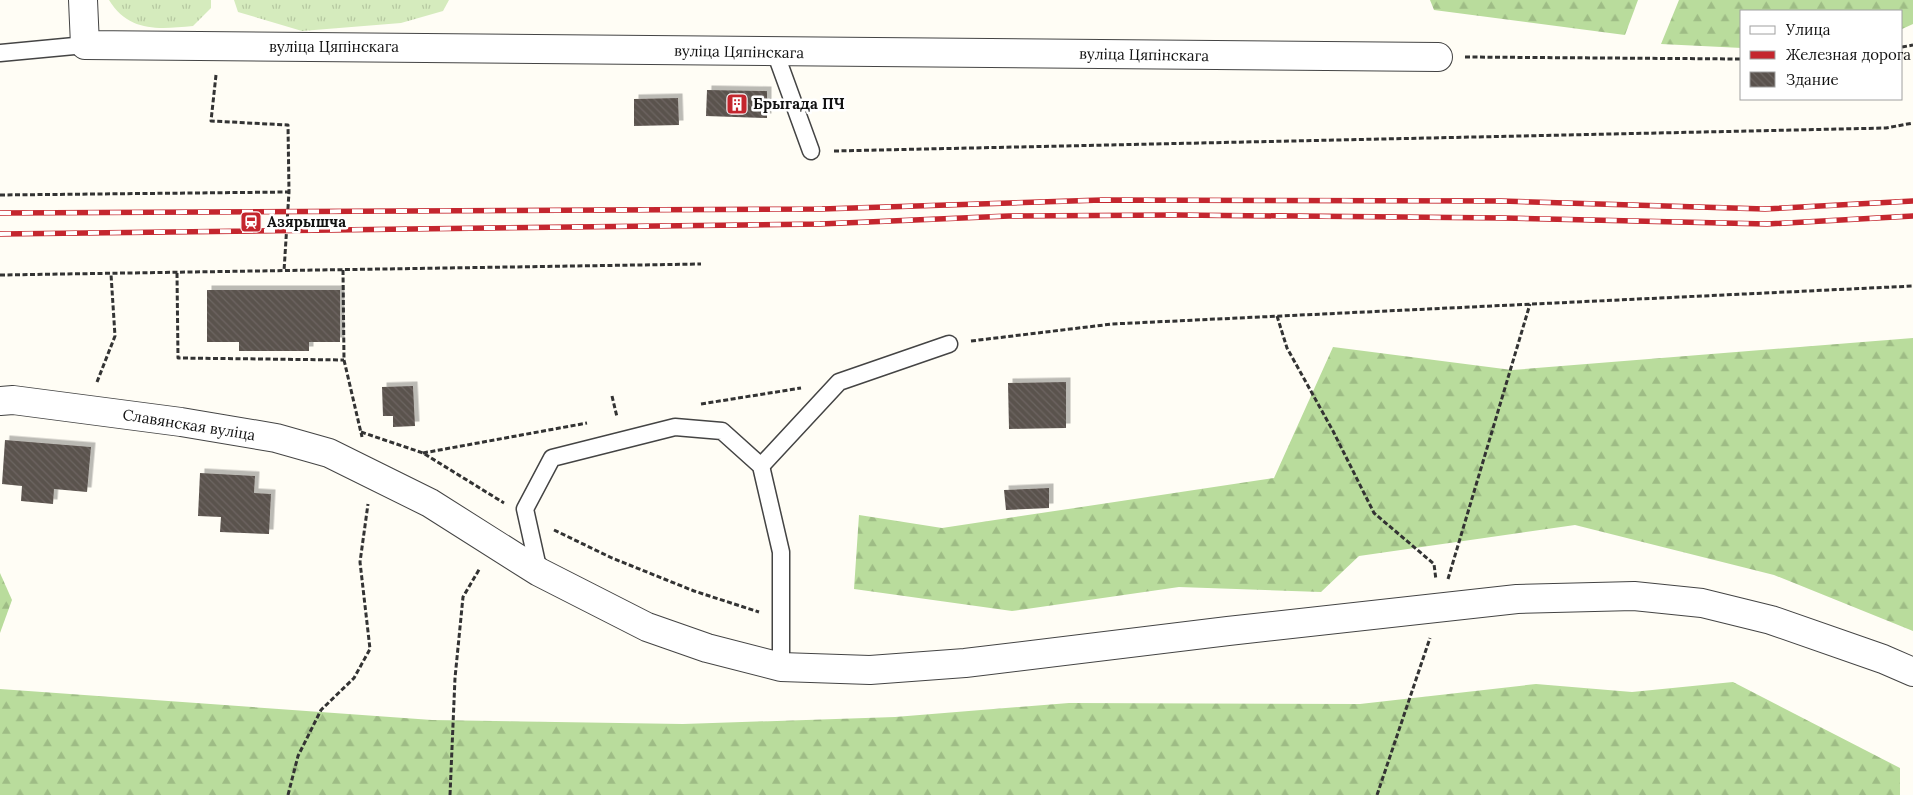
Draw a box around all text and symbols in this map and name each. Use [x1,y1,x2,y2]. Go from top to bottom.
legend [1740,10,1903,100]
text: Улица [1785,20,1831,39]
street label: вуліца Цяпінскага [269,37,399,56]
street label: вуліца Цяпінскага [674,41,804,62]
street label: вуліца Цяпінскага [1079,44,1209,65]
text: Железная дорога [1786,45,1911,64]
text: Здание [1786,70,1839,89]
building icon: Брыгада ПЧ [725,92,749,116]
place label: Брыгада ПЧ [753,94,845,113]
station icon: Азярышча [239,210,263,234]
place label: Азярышча [267,212,346,231]
street label: Славянская вуліца [121,405,257,444]

